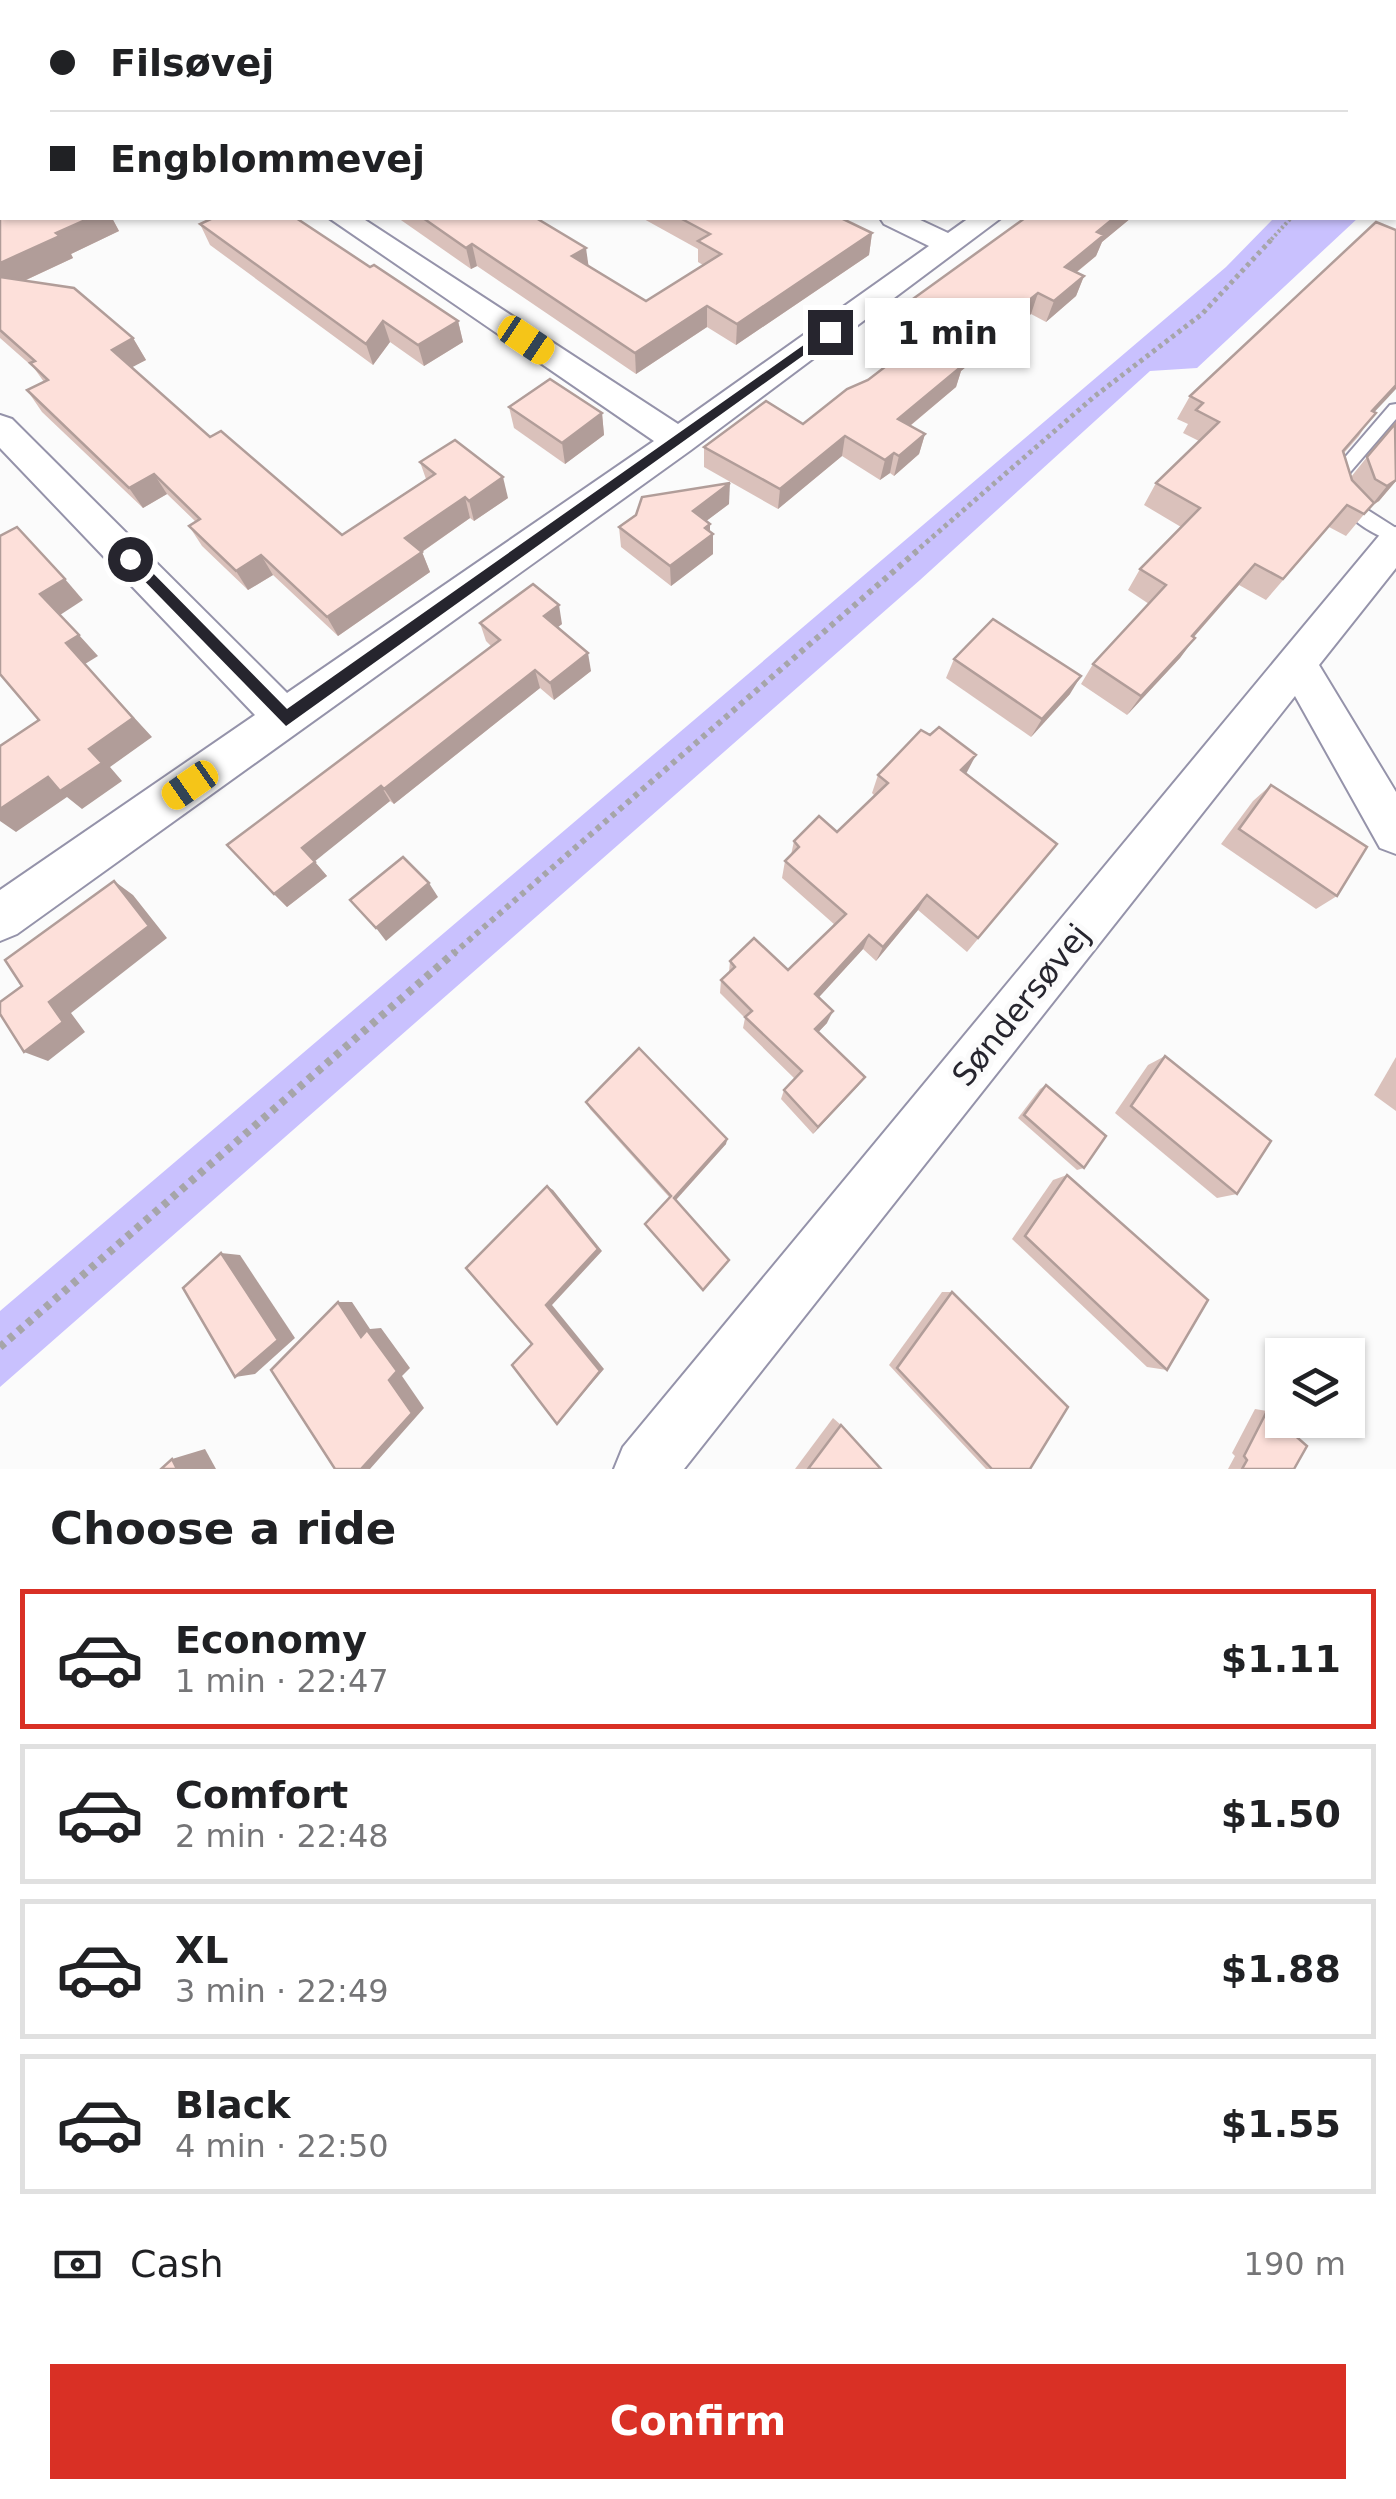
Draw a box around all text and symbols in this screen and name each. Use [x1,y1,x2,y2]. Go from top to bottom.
text: Filsøvej [110,41,274,85]
text: Engblommevej [110,137,425,181]
callout: 1 min [865,297,1030,367]
route end [808,310,853,355]
car [493,311,559,369]
text: 1 min [897,314,998,352]
route start [108,537,153,582]
car [157,756,223,814]
street label: Søndersøvej [944,916,1098,1094]
map controls [1265,1338,1365,1438]
button: layers [1265,1338,1365,1438]
text: Choose a ride [50,1502,396,1555]
icon: car [55,1614,145,1704]
text: Economy [175,1618,367,1662]
text: $1.11 [1221,1637,1341,1681]
text: 1 min · 22:47 [175,1662,389,1700]
icon: car [55,1769,145,1859]
text: Comfort [175,1773,348,1817]
text: $1.50 [1221,1792,1341,1836]
text: 2 min · 22:48 [175,1817,389,1855]
icon: car [55,1924,145,2014]
text: XL [175,1928,229,1972]
text: $1.88 [1221,1947,1341,1991]
text: 3 min · 22:49 [175,1972,389,2010]
icon: car [55,2079,145,2169]
text: Black [175,2083,290,2127]
text: $1.55 [1221,2102,1341,2146]
text: 4 min · 22:50 [175,2127,389,2165]
icon: cash [50,2237,105,2292]
text: Cash [130,2242,224,2286]
text: 190 m [1244,2245,1346,2283]
button: Confirm [50,2364,1346,2479]

